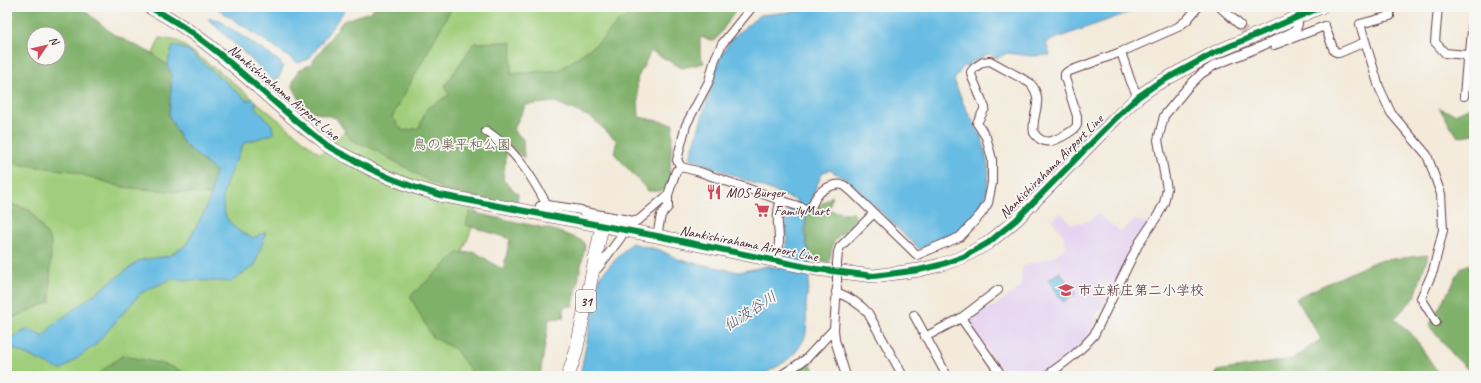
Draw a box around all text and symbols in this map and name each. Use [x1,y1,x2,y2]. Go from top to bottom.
north arrow [26,26,66,66]
text: N [47,33,63,49]
street label: Nankishirahama Airport Line [225,41,344,145]
street label: Nankishirahama Airport Line [996,110,1108,222]
park label: 鳥の巣平和公園 [413,136,511,153]
restaurant icon: MOS Burger [705,183,723,201]
place label: MOS Burger [726,184,786,201]
supermarket icon: FamilyMart [753,201,771,219]
place label: FamilyMart [774,202,831,219]
street label: Nankishirahama Airport Line [679,222,821,265]
school or university icon: 市立新庄第二小学校 [1057,281,1075,299]
place label: 市立新庄第二小学校 [1078,282,1204,299]
water label: 仙波谷川 [720,287,781,336]
road number: 31 [576,290,596,312]

